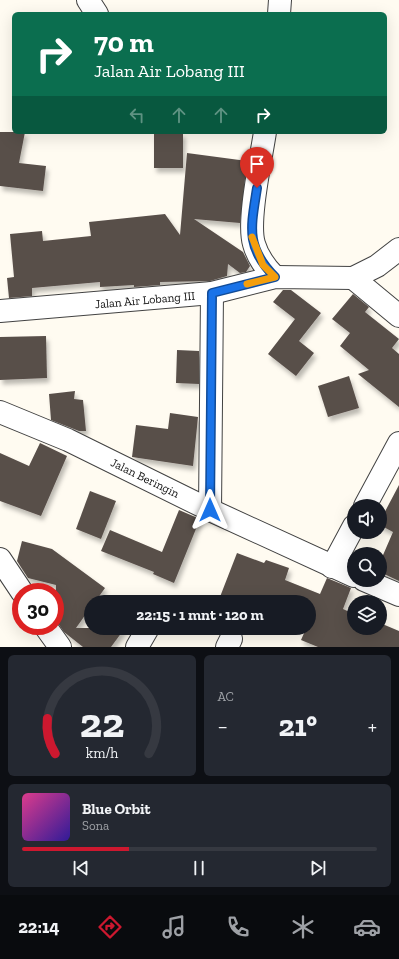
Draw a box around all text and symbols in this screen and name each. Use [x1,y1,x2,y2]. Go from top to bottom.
text: 70 m [94,26,154,59]
icon: right [28,28,80,80]
text: Jalan Air Lobang III [94,60,245,82]
icon: left [126,104,148,126]
icon: ahead [168,104,190,126]
icon: ahead [210,104,232,126]
icon: right [252,104,274,126]
pin [240,147,274,188]
icon: arrive [246,153,268,175]
street label: Jalan Air Lobang III [94,289,196,311]
street label: Jalan Beringin [108,455,182,501]
position arrow [189,489,231,531]
map controls [347,499,387,635]
button: sound [347,499,387,539]
button: search [347,547,387,587]
speed limit sign: 30 [12,583,64,635]
button: layers [347,595,387,635]
text: 22:15 · 1 mnt · 120 m [136,606,264,624]
text: AC [218,689,234,704]
text: 22 [79,697,124,747]
text: 21° [278,708,317,744]
text: − [218,713,228,740]
text: + [368,713,377,740]
text: km/h [85,744,118,761]
text: Blue Orbit [82,800,150,818]
text: Sona [82,818,109,833]
icon: previous [70,857,92,879]
icon: pause [188,857,210,879]
icon: next [307,857,329,879]
icon: directions [96,913,124,941]
icon: music [160,913,188,941]
icon: phone [224,913,252,941]
icon: climate [289,913,317,941]
icon: car [353,913,381,941]
text: 22:14 [18,916,59,938]

